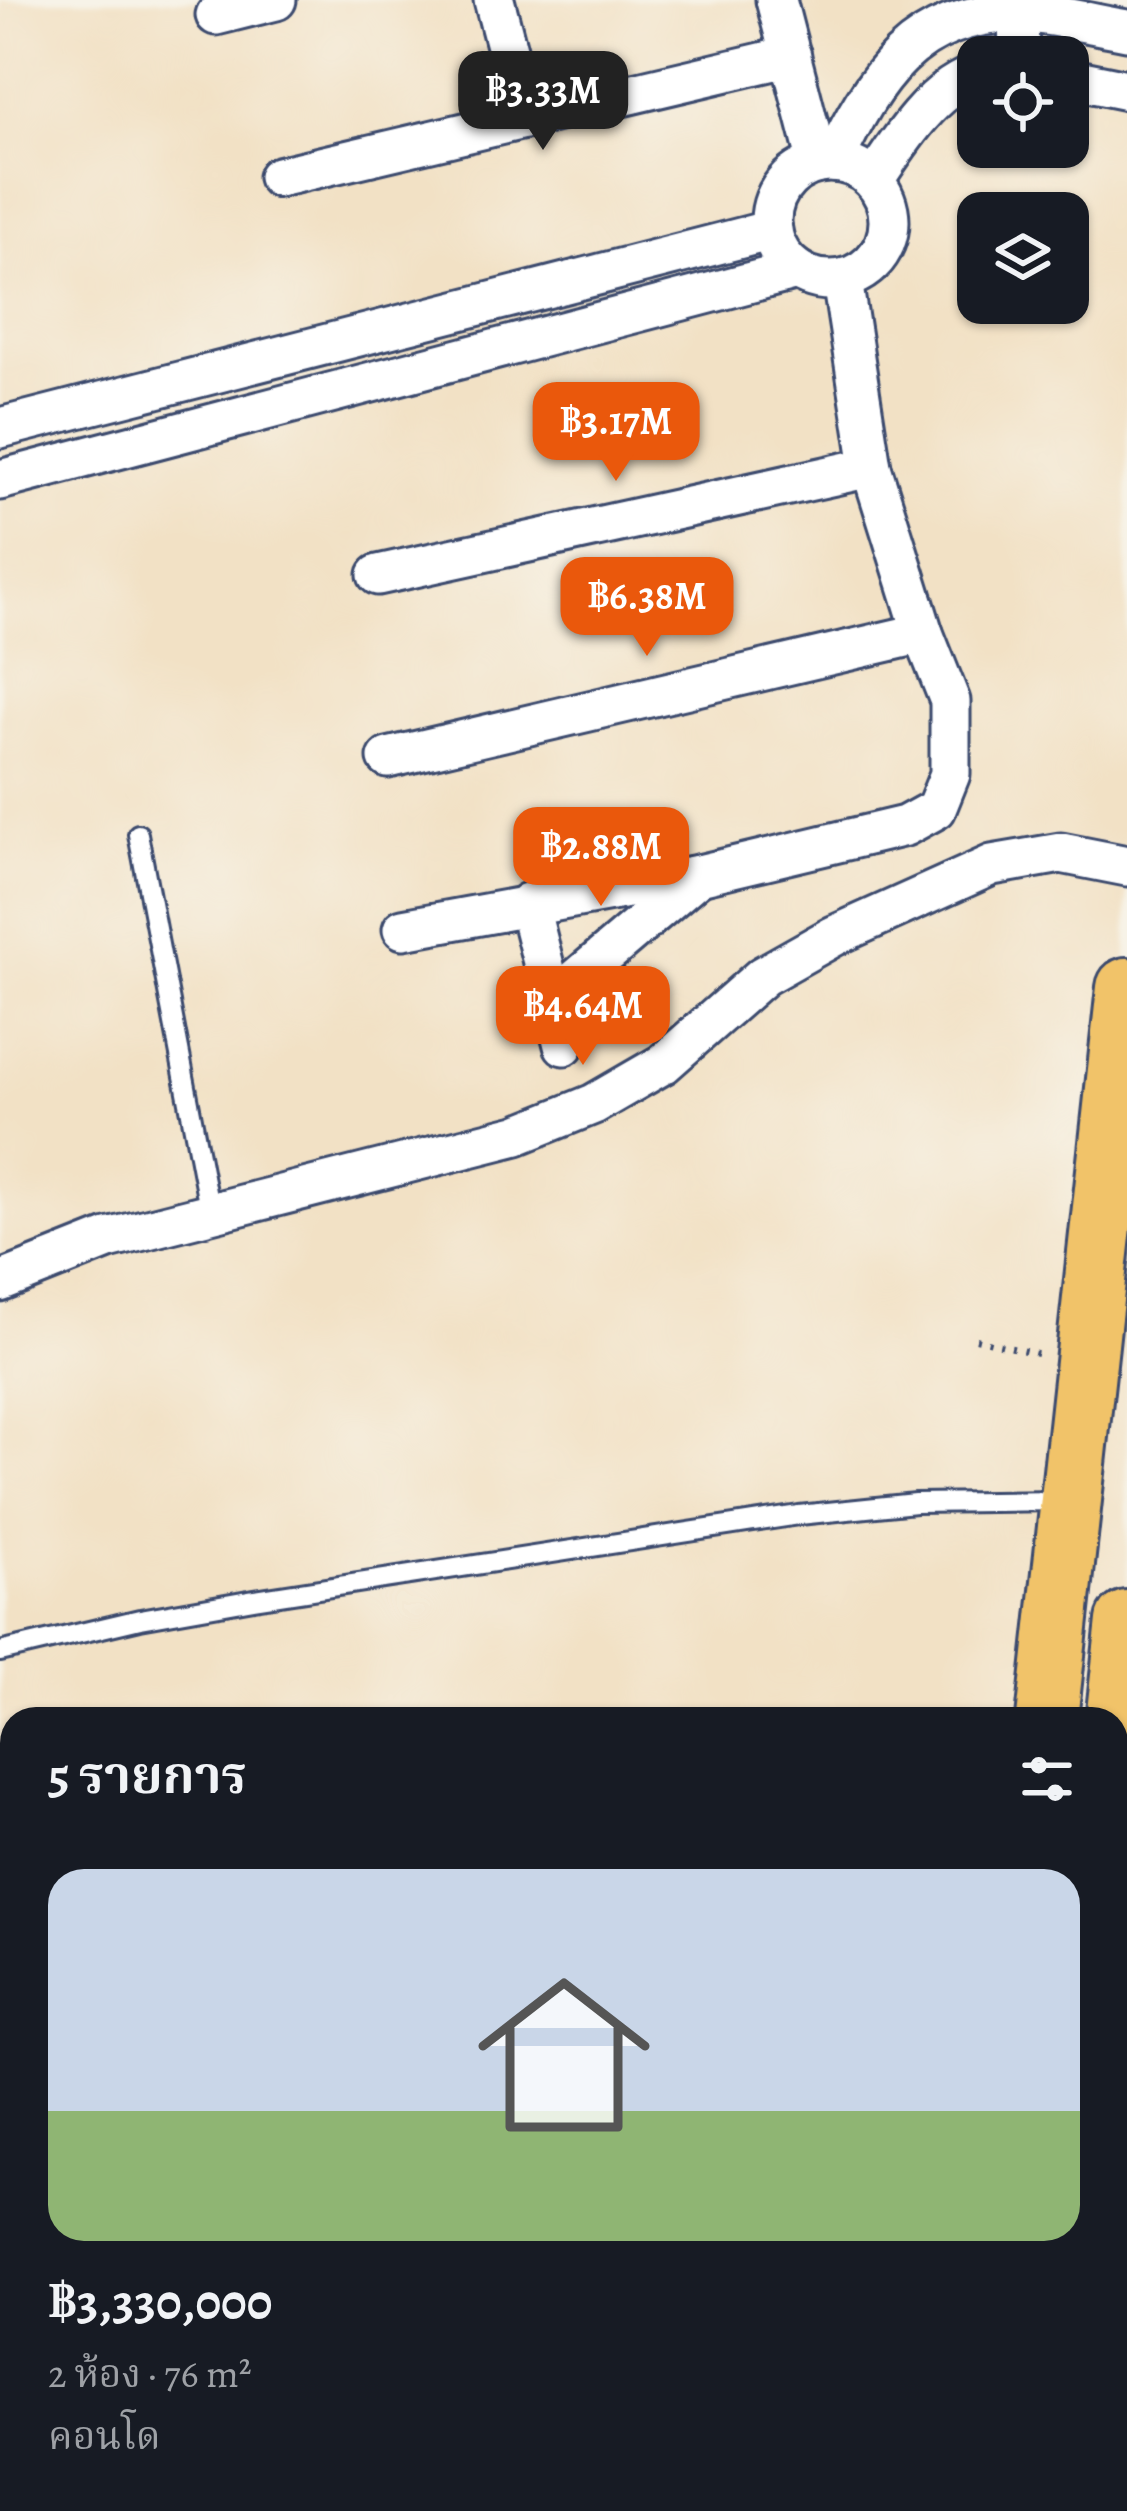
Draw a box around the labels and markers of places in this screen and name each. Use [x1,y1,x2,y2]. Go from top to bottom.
pin: ฿3.33M [445,51,641,153]
pin: ฿3.17M [518,382,714,484]
pin: ฿6.38M [549,557,745,659]
pin: ฿2.88M [503,807,699,909]
pin: ฿4.64M [485,966,681,1068]

